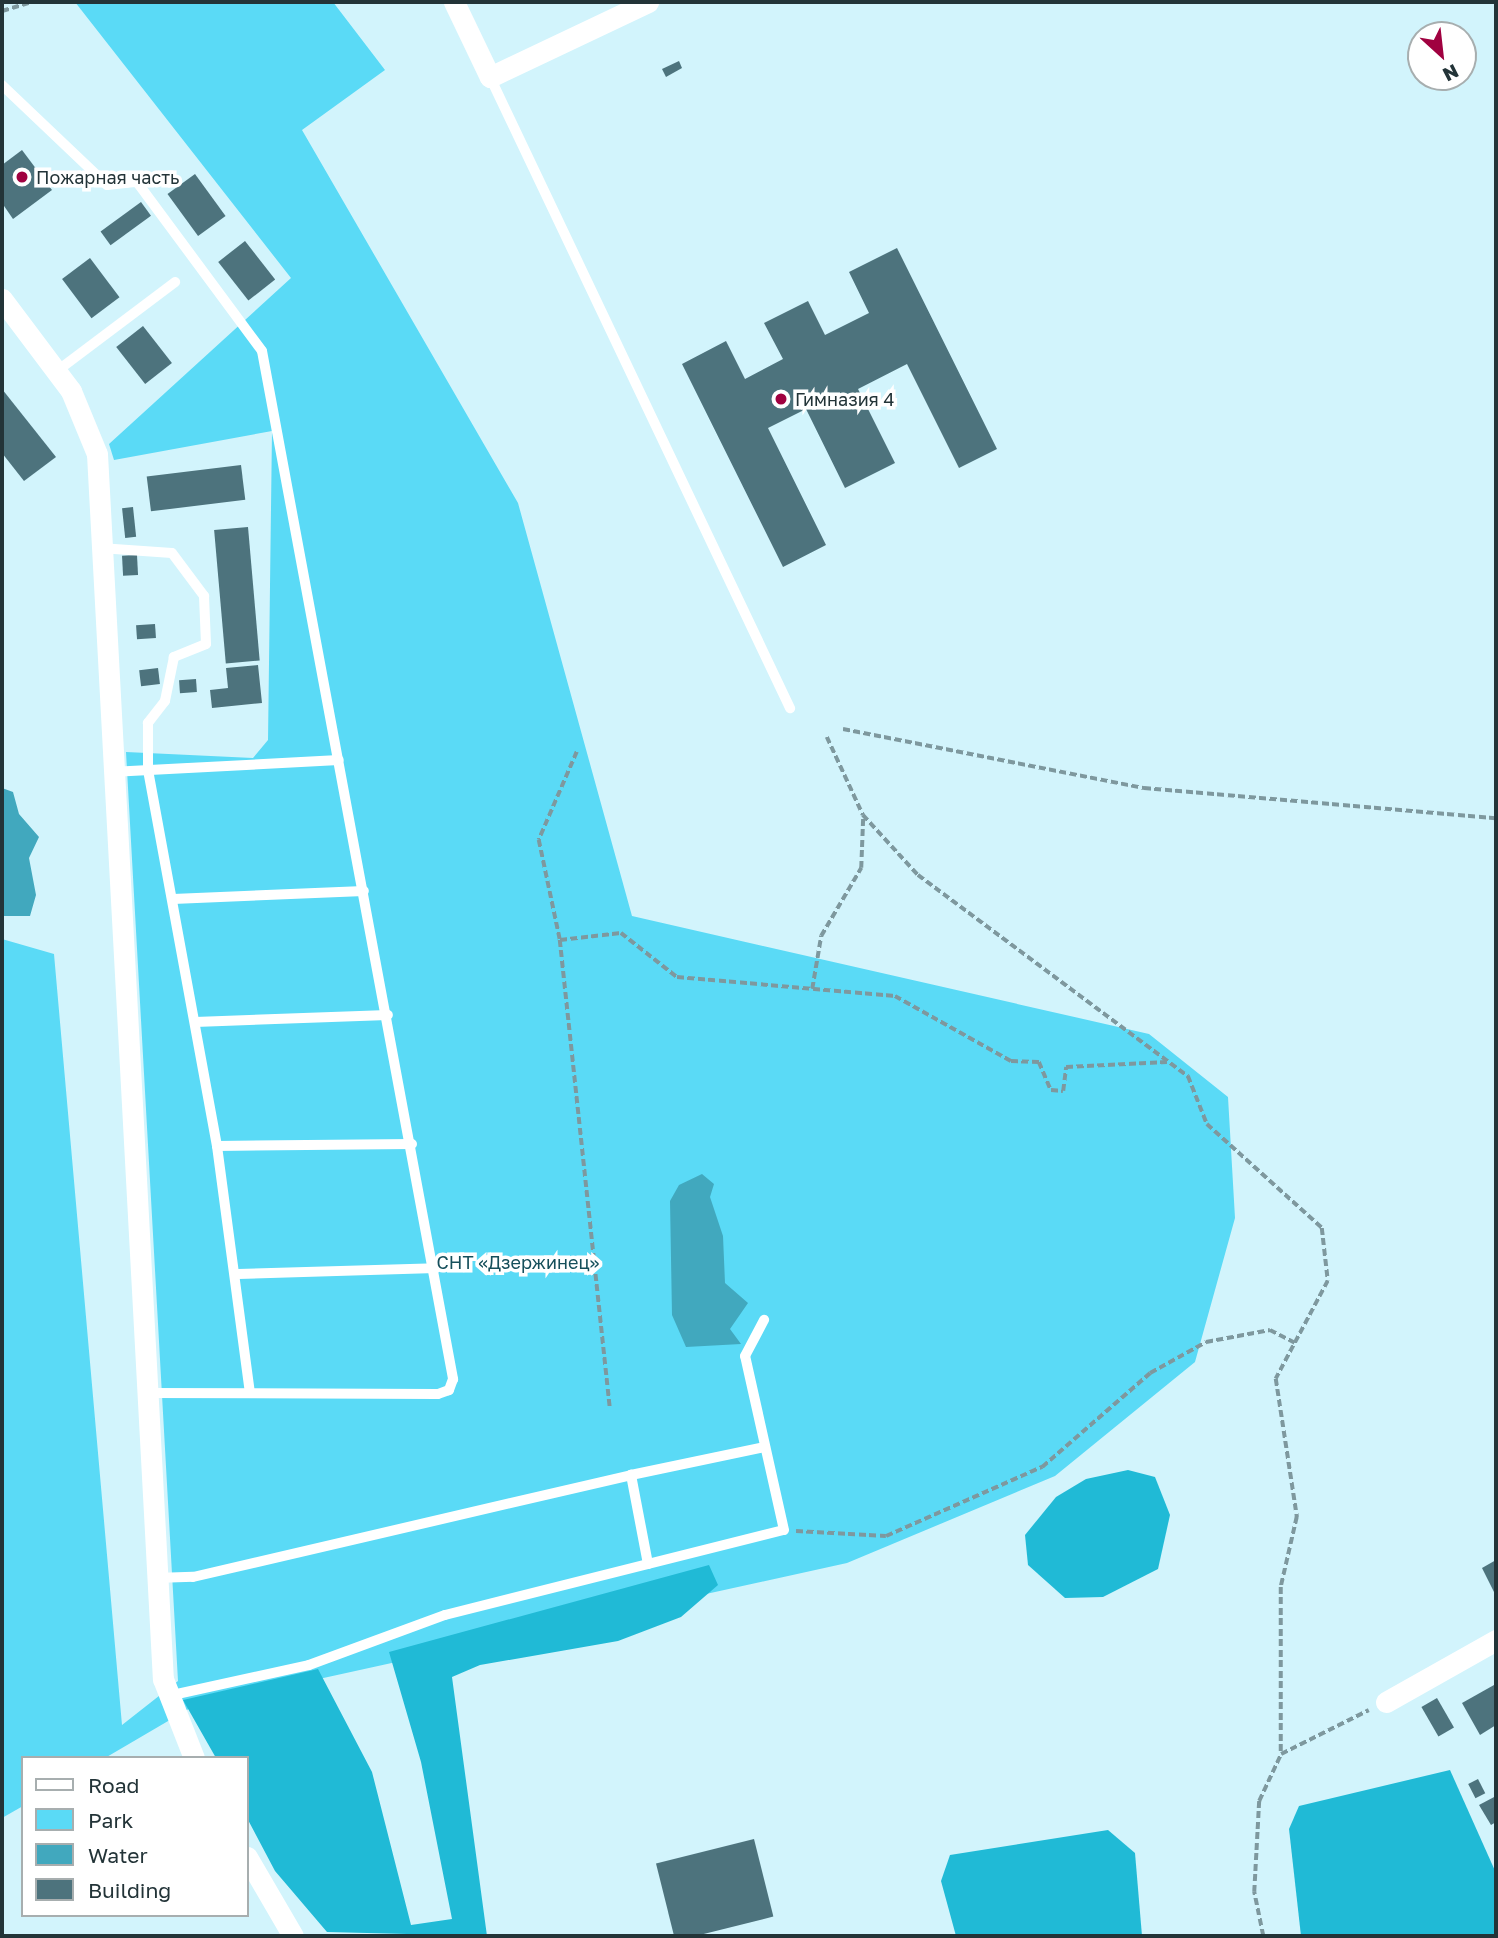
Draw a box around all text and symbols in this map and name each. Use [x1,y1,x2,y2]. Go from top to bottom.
north arrow [1407,21,1477,91]
text: N [1439,60,1463,87]
place label: Пожарная часть [36,166,180,188]
marker: Пожарная часть [14,169,30,185]
place label: Гимназия 4 [795,388,894,410]
marker: Гимназия 4 [773,391,789,407]
park label: СНТ «Дзержинец» [437,1251,599,1273]
legend [21,1756,248,1917]
text: Road [88,1772,139,1798]
text: Park [88,1807,133,1833]
text: Water [88,1842,148,1868]
text: Building [88,1877,171,1903]

